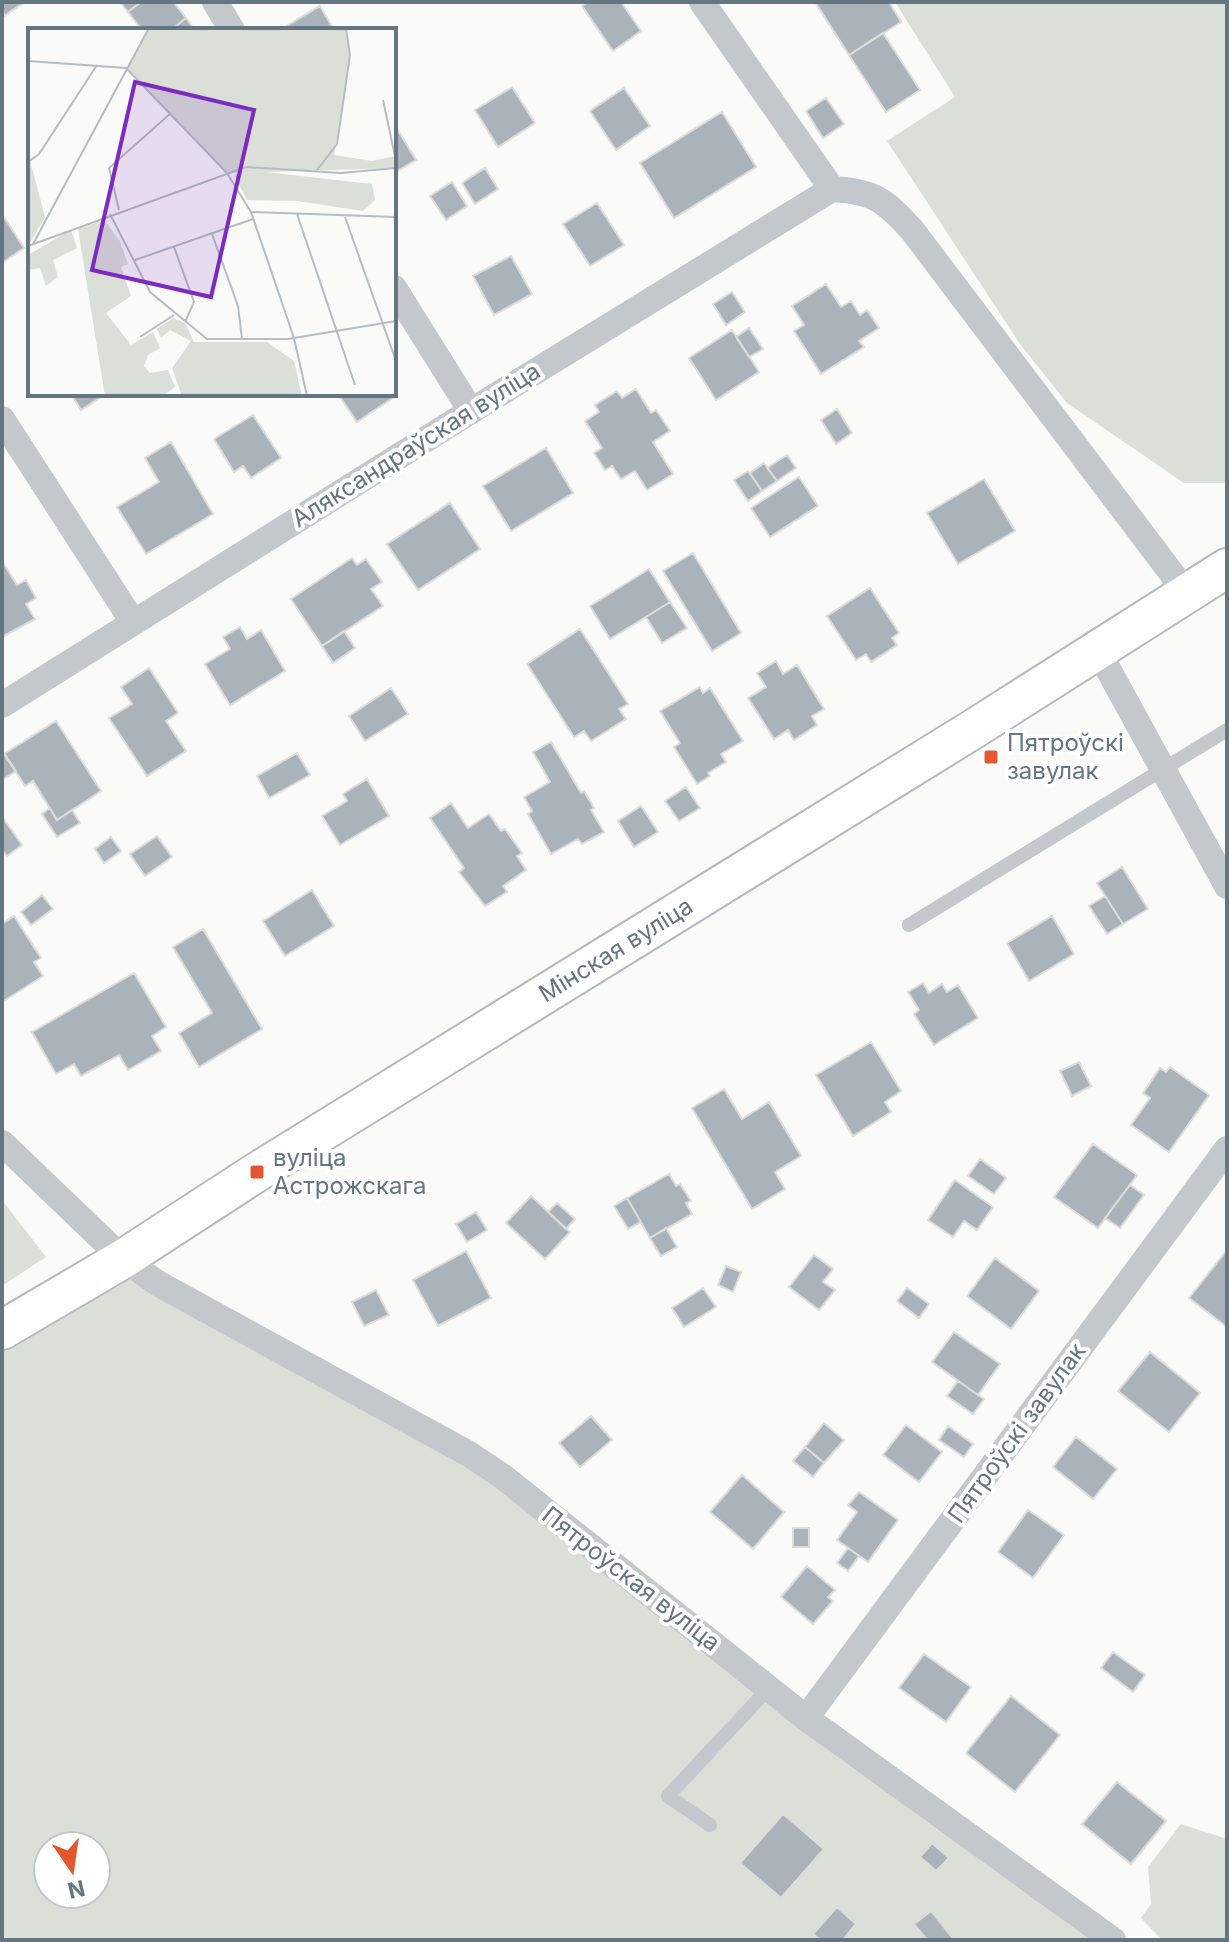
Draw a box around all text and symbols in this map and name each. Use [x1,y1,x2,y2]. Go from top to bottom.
inset map [28,28,396,396]
street label: Аляксандраўская вуліца [286,356,545,533]
place label: Пятроўскі завулак [1007,728,1124,785]
marker: Пятроўскі завулак [982,748,1000,766]
street label: Мінская вуліца [533,891,698,1008]
place label: вуліца Астрожскага [273,1143,426,1200]
marker: вуліца Астрожскага [248,1163,266,1181]
street label: Пятроўскі завулак [942,1337,1092,1528]
street label: Пятроўская вуліца [536,1500,726,1657]
north arrow [32,1830,112,1910]
text: N [65,1875,88,1904]

